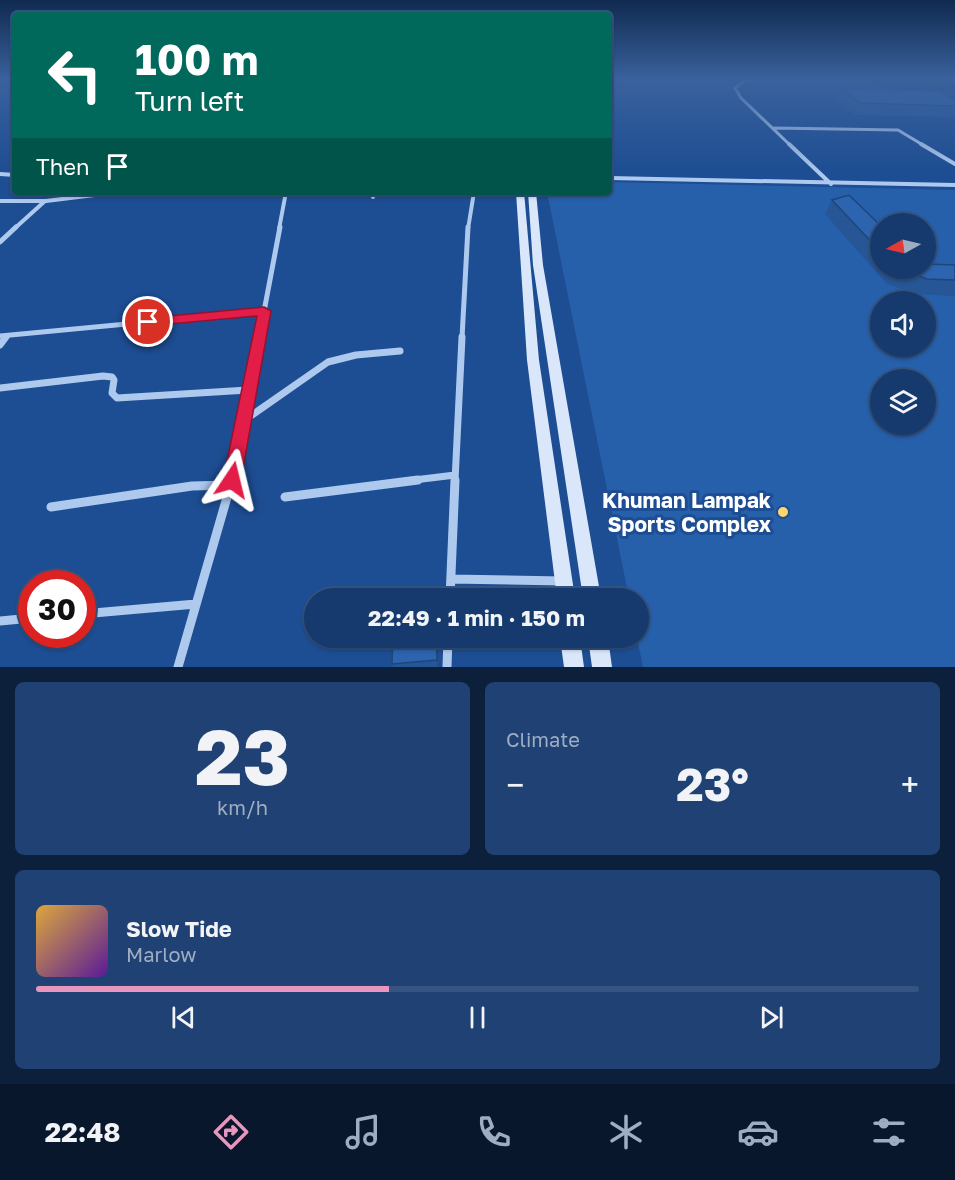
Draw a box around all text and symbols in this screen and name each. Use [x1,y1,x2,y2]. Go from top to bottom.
text: 100 m [135,34,258,84]
icon: left [36,36,114,114]
text: Turn left [135,85,244,117]
icon: arrive [101,150,134,183]
text: Then [36,153,89,180]
north arrow [870,213,936,279]
map controls [870,213,936,435]
button: sound [870,291,936,357]
pin [122,296,173,347]
icon: arrive [131,305,164,338]
button: layers [870,369,936,435]
position arrow [200,448,264,512]
place label: Khuman Lampak Sports Complex [602,487,771,537]
marker: Khuman Lampak Sports Complex [776,505,790,519]
speed limit sign: 30 [18,570,96,648]
text: 22:49 · 1 min · 150 m [368,604,585,631]
text: 23 [195,709,290,802]
text: Climate [506,727,580,751]
text: 23° [676,757,749,811]
text: − [506,765,524,804]
text: + [901,765,919,804]
text: km/h [217,795,268,819]
text: Slow Tide [126,915,232,942]
text: Marlow [126,942,197,966]
icon: previous [167,1001,200,1034]
icon: pause [461,1001,494,1034]
icon: next [755,1001,788,1034]
icon: directions [210,1111,252,1153]
icon: music [342,1111,384,1153]
icon: phone [473,1111,515,1153]
icon: climate [605,1111,647,1153]
icon: car [737,1111,779,1153]
icon: filters [868,1111,910,1153]
text: 22:48 [45,1116,121,1148]

